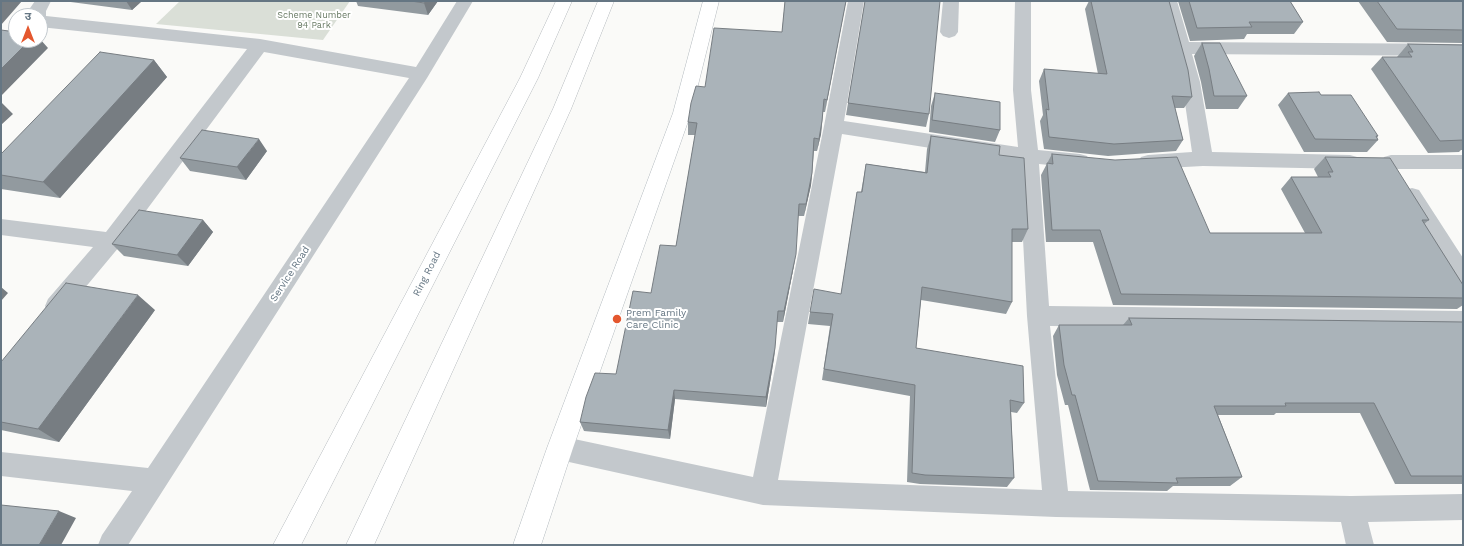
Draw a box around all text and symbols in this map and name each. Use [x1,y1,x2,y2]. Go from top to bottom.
north arrow [8,8,48,48]
text: उ [25,10,31,23]
park label: Scheme Number 94 Park [277,10,351,31]
street label: Service Road [268,244,312,304]
street label: Ring Road [411,250,443,298]
place label: Prem Family Care Clinic [626,307,686,330]
marker: Prem Family Care Clinic [611,313,623,325]

